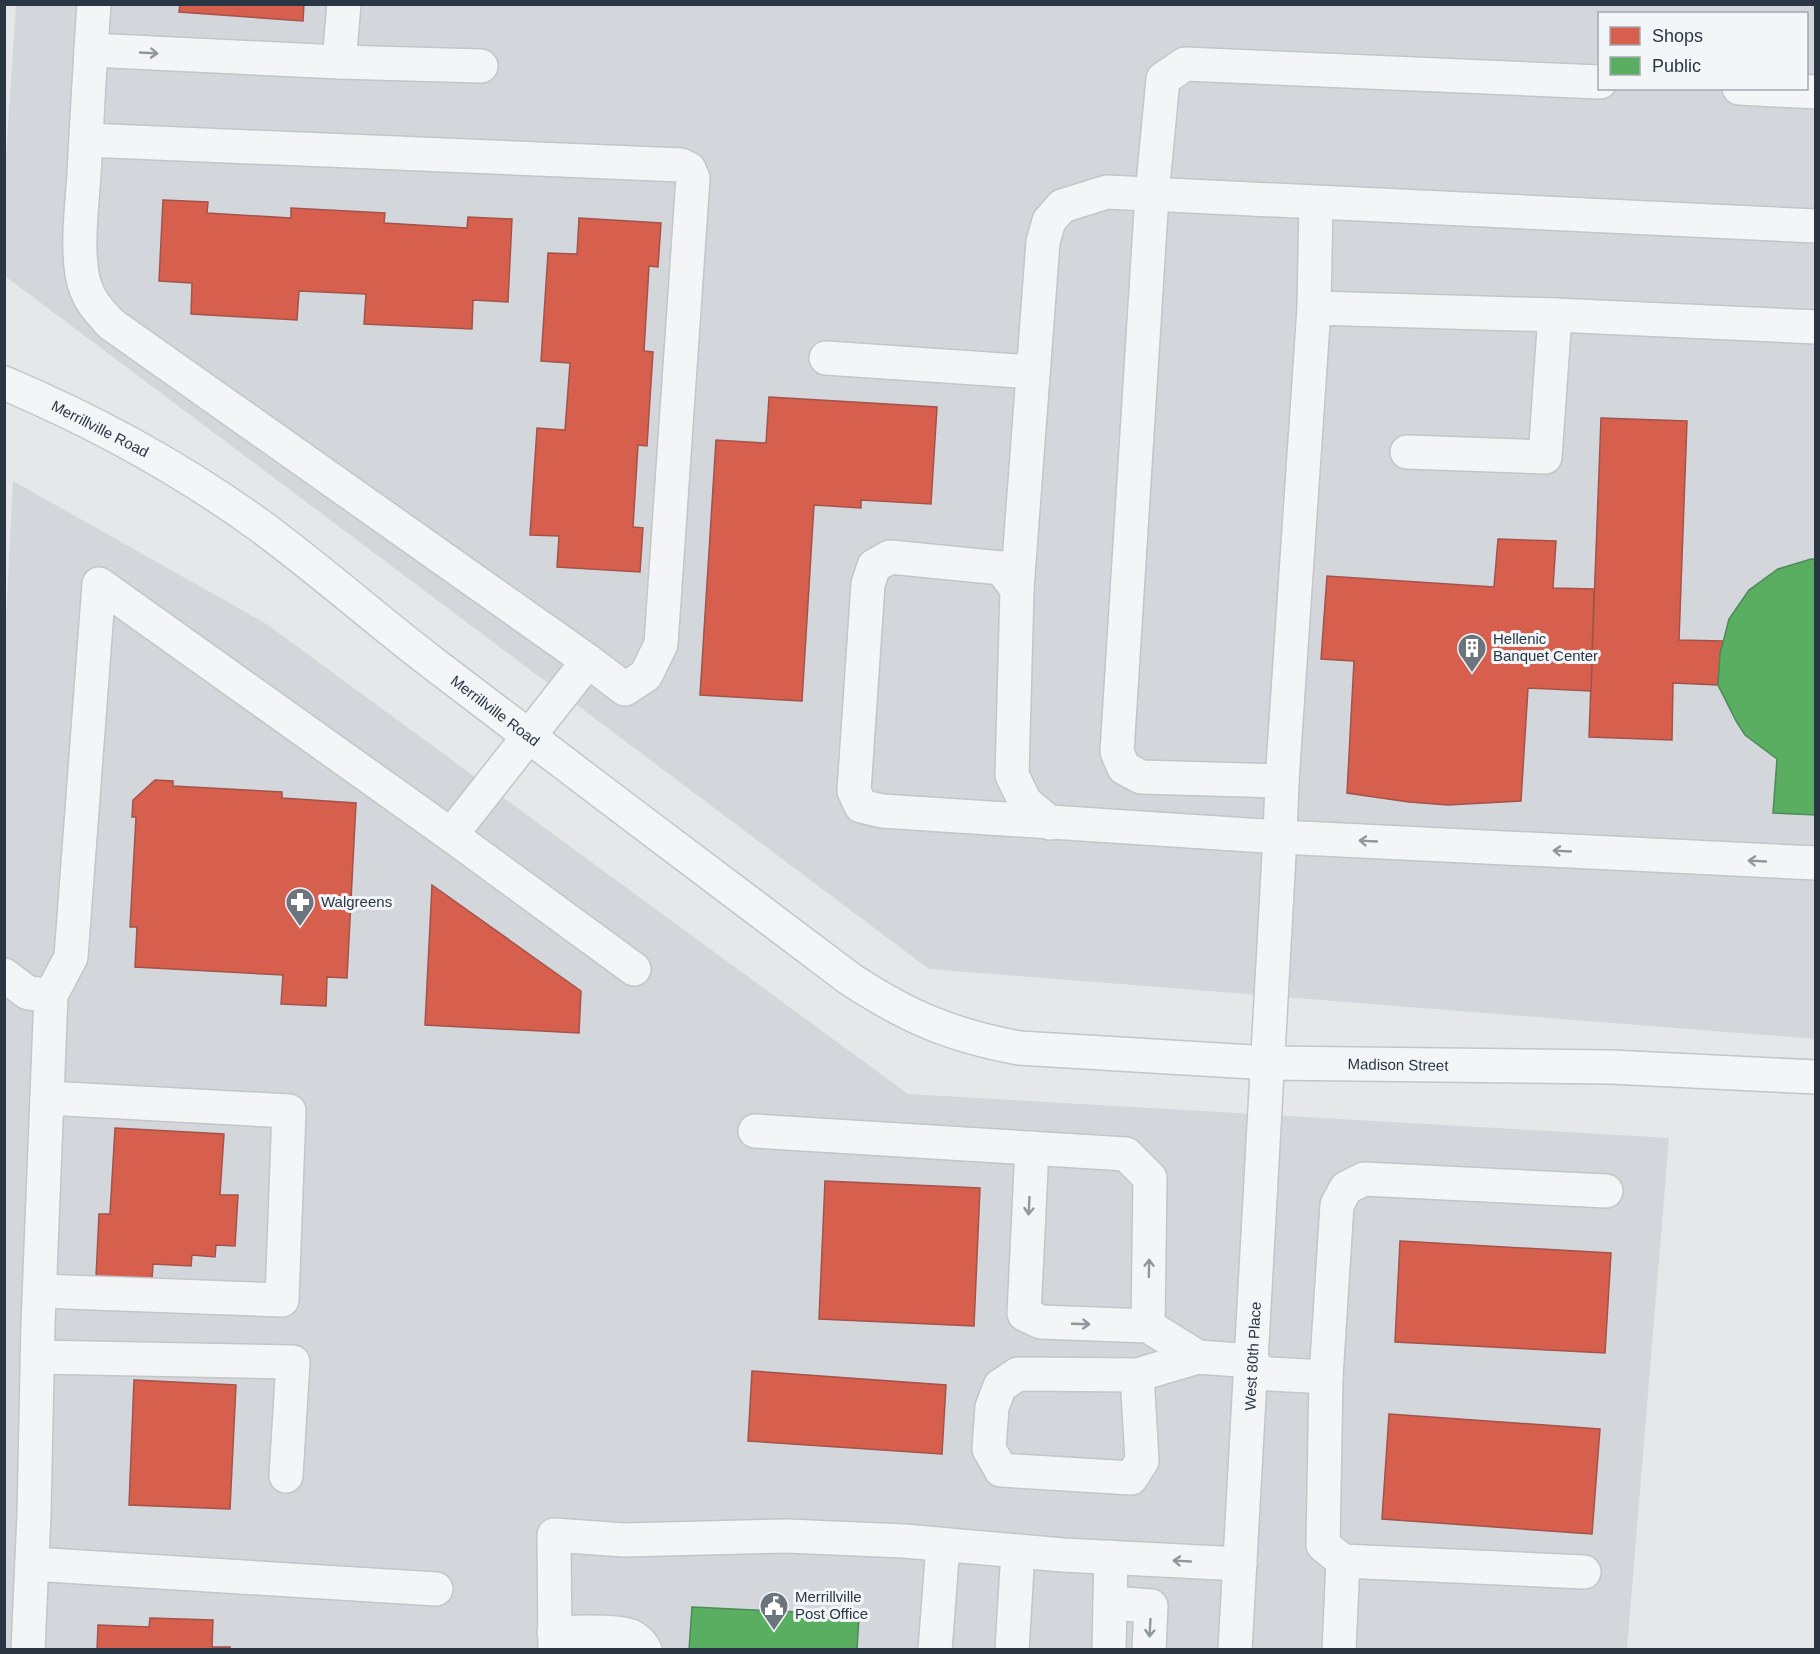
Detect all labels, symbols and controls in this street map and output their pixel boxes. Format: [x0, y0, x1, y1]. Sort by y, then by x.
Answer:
legend [1598, 12, 1808, 90]
text: Shops [1652, 26, 1703, 46]
one-way arrow [139, 47, 159, 58]
text: Public [1652, 56, 1701, 76]
street label: Merrillville Road [49, 397, 152, 460]
place label: Hellenic Banquet Center [1493, 630, 1598, 664]
building icon: Hellenic Banquet Center [1456, 632, 1488, 674]
street label: Merrillville Road [448, 672, 543, 749]
one-way arrow [1358, 836, 1378, 847]
one-way arrow [1553, 845, 1573, 856]
one-way arrow [1748, 855, 1768, 866]
pharmacy icon: Walgreens [284, 886, 316, 928]
place label: Walgreens [321, 893, 392, 910]
street label: Madison Street [1347, 1055, 1449, 1074]
one-way arrow [1024, 1196, 1035, 1216]
one-way arrow [1143, 1258, 1154, 1278]
street label: West 80th Place [1241, 1301, 1264, 1411]
one-way arrow [1070, 1318, 1090, 1329]
one-way arrow [1172, 1555, 1192, 1566]
place label: Merrillville Post Office [795, 1588, 868, 1622]
public building icon: Merrillville Post Office [758, 1590, 790, 1632]
one-way arrow [1144, 1617, 1155, 1637]

